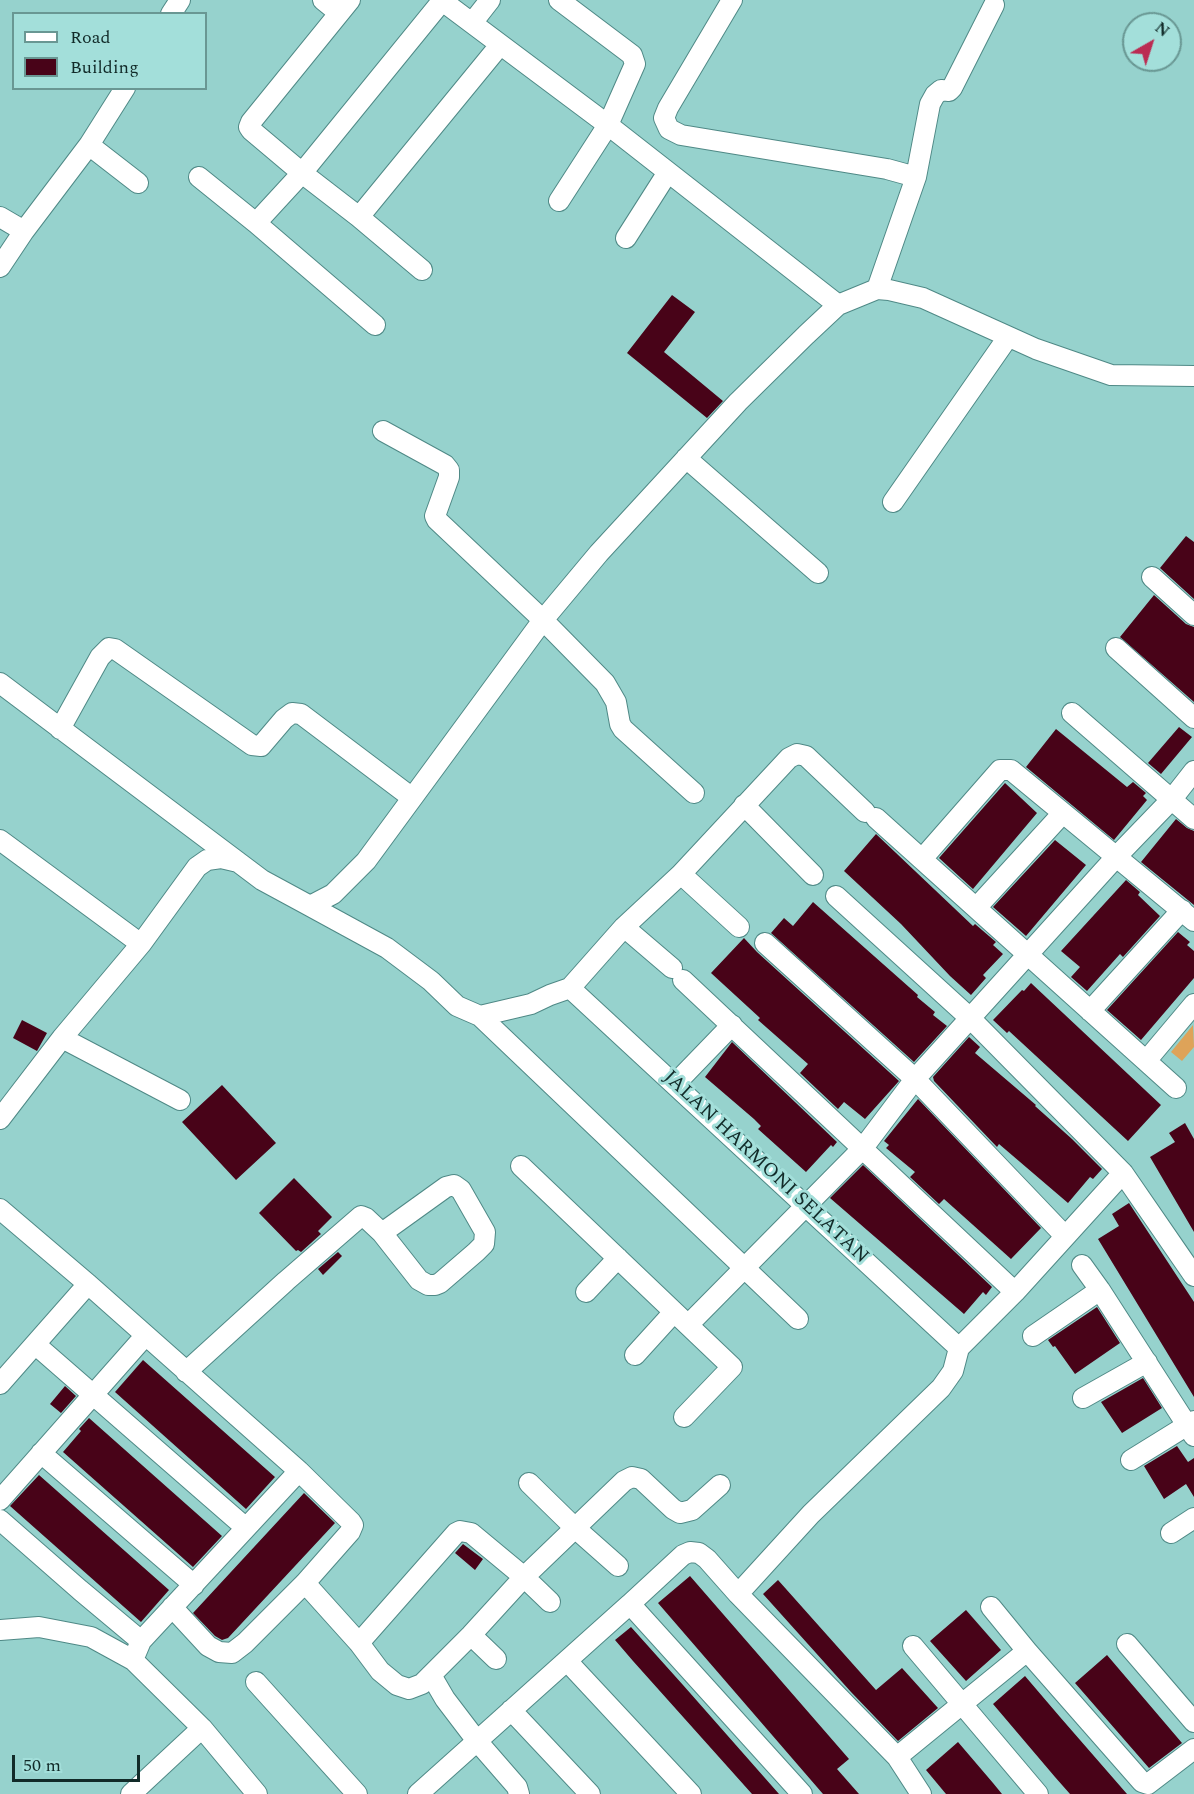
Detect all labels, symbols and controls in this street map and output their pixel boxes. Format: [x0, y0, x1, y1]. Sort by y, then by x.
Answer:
legend [12, 12, 207, 90]
north arrow [1122, 12, 1182, 72]
text: N [1149, 16, 1175, 43]
text: Road [70, 24, 111, 51]
text: Building [70, 54, 139, 81]
street label: JALAN HARMONI SELATAN [657, 1066, 873, 1270]
scale bar [15, 1743, 142, 1781]
text: 50 m [23, 1752, 61, 1779]

